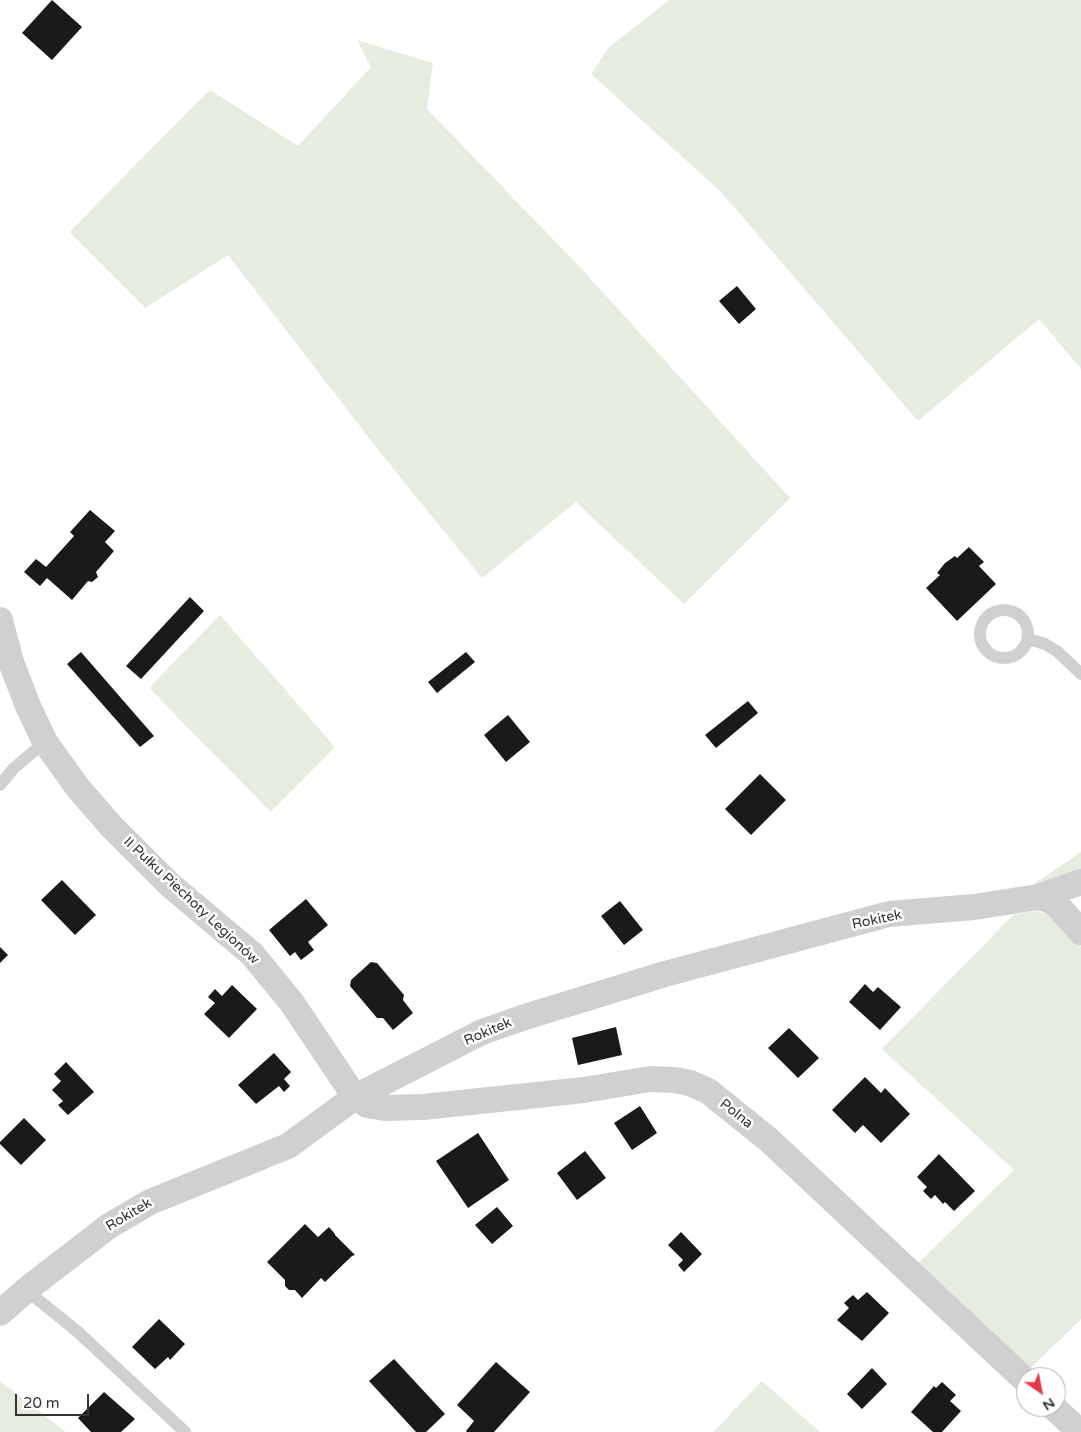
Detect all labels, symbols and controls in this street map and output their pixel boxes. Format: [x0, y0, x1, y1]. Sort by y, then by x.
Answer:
street label: II Pułku Piechoty Legionów [120, 834, 262, 968]
street label: Rokitek [851, 907, 903, 933]
street label: Rokitek [462, 1014, 514, 1050]
street label: Polna [716, 1096, 756, 1132]
street label: Rokitek [103, 1195, 155, 1235]
north arrow [1016, 1367, 1066, 1417]
scale bar [18, 1384, 91, 1416]
text: 20 m [23, 1394, 60, 1412]
text: N [1040, 1394, 1058, 1414]

